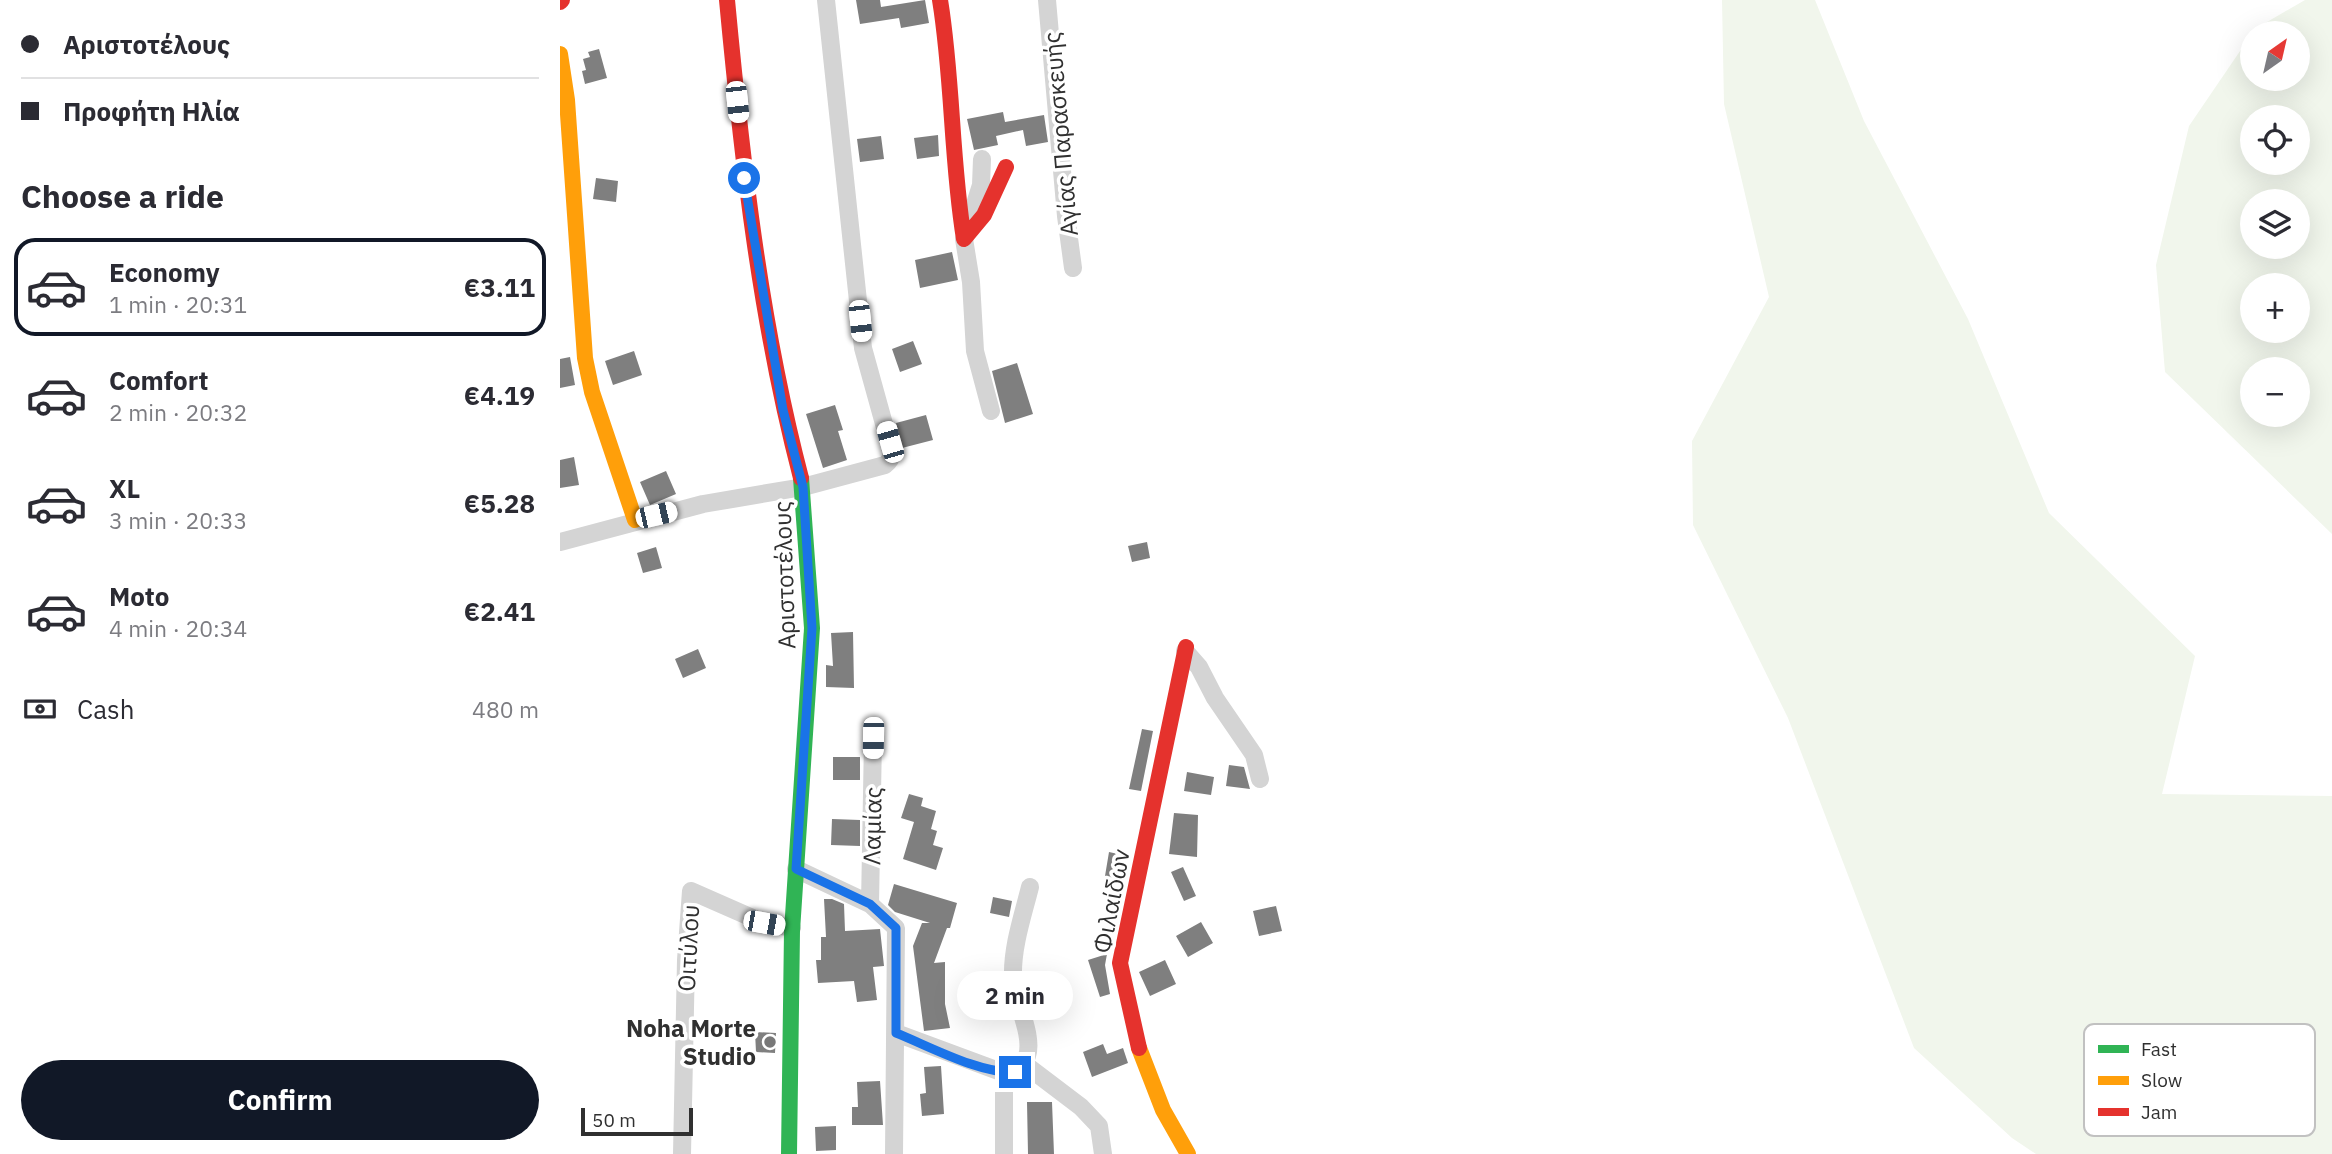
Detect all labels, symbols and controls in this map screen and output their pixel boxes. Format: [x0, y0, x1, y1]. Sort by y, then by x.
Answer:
north arrow [2240, 21, 2310, 91]
map controls [2240, 21, 2310, 427]
text: Αριστοτέλους [63, 27, 230, 61]
street label: Αγίας Παρασκευής [1035, 31, 1085, 237]
car [725, 80, 750, 124]
text: Προφήτη Ηλία [63, 94, 240, 128]
button: locate [2240, 105, 2310, 175]
route start [728, 162, 760, 194]
text: Choose a ride [21, 175, 224, 217]
button: layers [2240, 189, 2310, 259]
text: Economy [109, 255, 220, 289]
icon: car [25, 256, 88, 319]
text: €3.11 [464, 270, 535, 304]
button: + [2240, 273, 2310, 343]
text: 1 min · 20:31 [109, 289, 247, 319]
car [848, 299, 873, 343]
button: − [2240, 357, 2310, 427]
text: Comfort [109, 363, 208, 397]
icon: car [25, 364, 88, 427]
text: €4.19 [464, 378, 535, 412]
text: 2 min · 20:32 [109, 397, 247, 427]
car [875, 419, 906, 465]
text: XL [109, 471, 140, 505]
icon: car [25, 472, 88, 535]
text: €5.28 [464, 486, 535, 520]
car [634, 500, 679, 530]
street label: Αριστοτέλους [765, 500, 803, 650]
text: 3 min · 20:33 [109, 505, 247, 535]
text: Moto [109, 579, 169, 613]
icon: car [25, 580, 88, 643]
text: €2.41 [464, 594, 535, 628]
text: 4 min · 20:34 [109, 613, 247, 643]
icon: cash [21, 690, 59, 728]
text: Cash [77, 692, 134, 726]
text: 480 m [472, 694, 539, 724]
car [863, 717, 884, 759]
street label: Λαμίας [855, 787, 889, 865]
street label: Φιλαίδων [1085, 846, 1137, 956]
street label: Οιτύλου [670, 904, 706, 992]
car [742, 909, 787, 937]
callout: 2 min [957, 970, 1073, 1020]
text: 2 min [985, 980, 1045, 1010]
place label: Noha Morte Studio [626, 1012, 756, 1072]
legend [2084, 1024, 2315, 1136]
marker: Noha Morte Studio [762, 1034, 778, 1050]
text: Fast [2141, 1037, 2177, 1061]
route end [999, 1056, 1031, 1088]
button: Confirm [21, 1060, 539, 1140]
text: Slow [2141, 1068, 2182, 1092]
text: Jam [2141, 1100, 2177, 1124]
scale bar [581, 1105, 693, 1137]
text: 50 m [592, 1108, 636, 1132]

